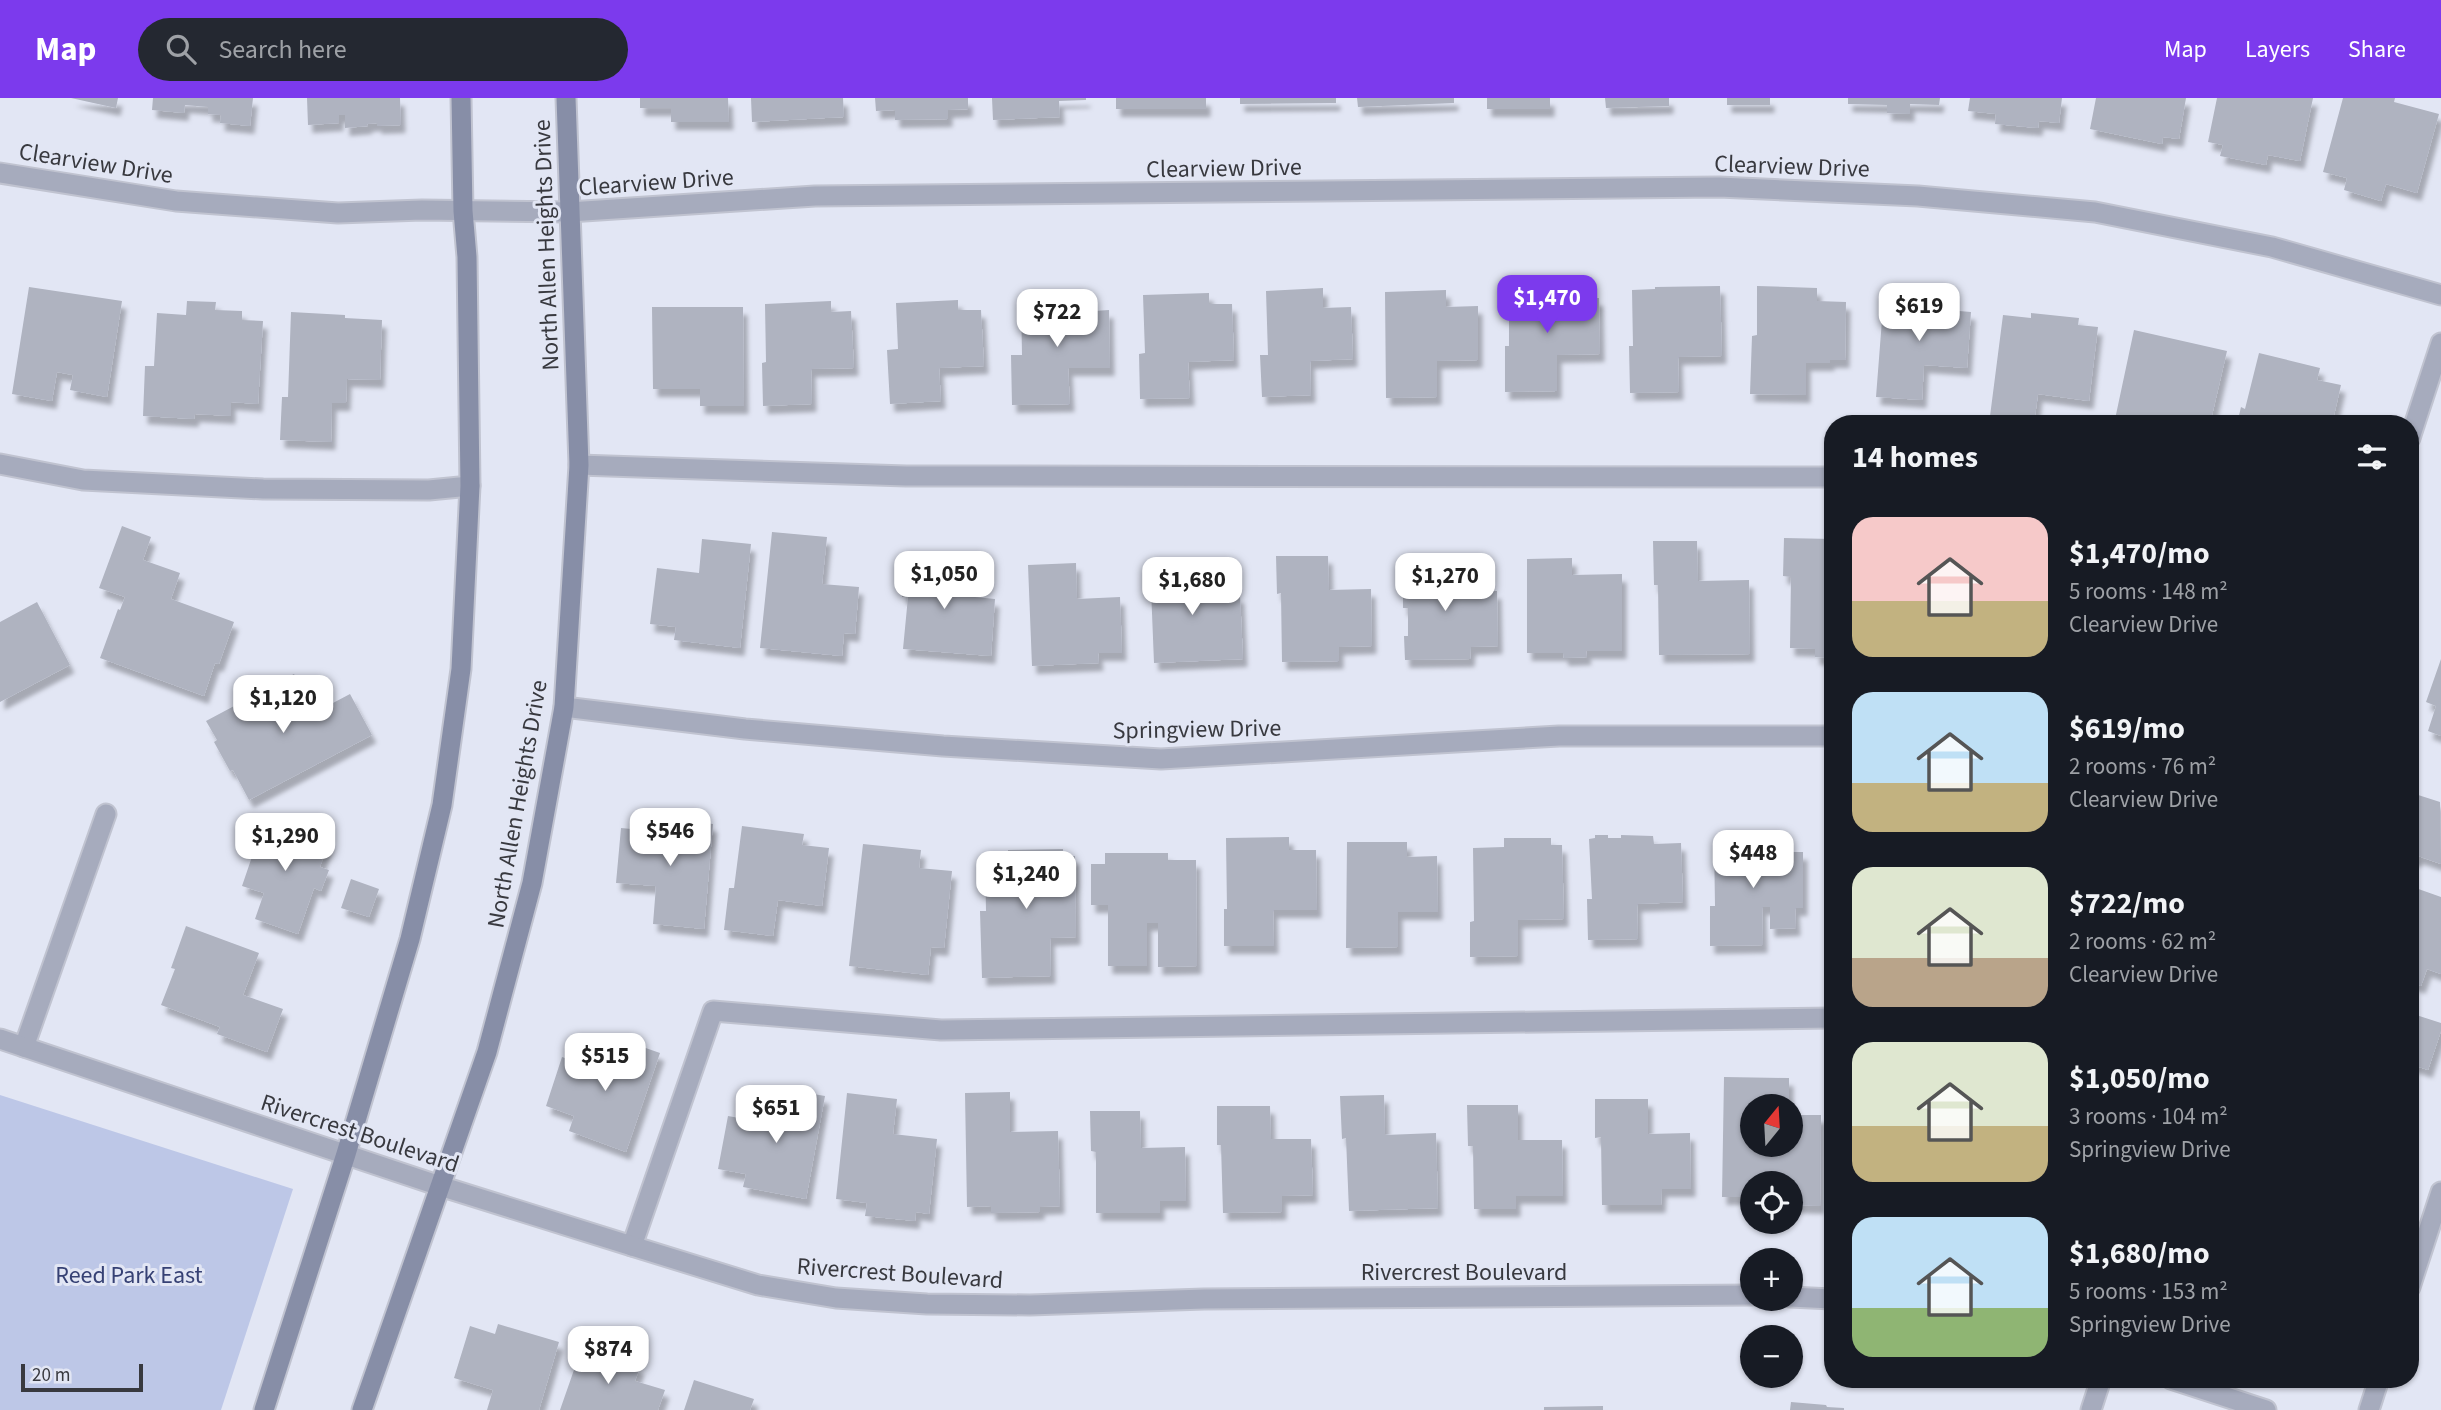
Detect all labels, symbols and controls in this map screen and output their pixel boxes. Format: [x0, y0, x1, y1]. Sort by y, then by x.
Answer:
search box [138, 18, 628, 81]
text: Map [35, 26, 96, 73]
icon: search [162, 30, 200, 68]
text: Search here [218, 31, 347, 68]
text: Map [2164, 32, 2207, 67]
text: Layers [2245, 32, 2310, 67]
text: Share [2348, 32, 2406, 67]
street label: North Allen Heights Drive [525, 119, 568, 371]
street label: Clearview Drive [16, 134, 176, 193]
street label: Clearview Drive [1714, 146, 1870, 187]
street label: Clearview Drive [1146, 150, 1302, 187]
street label: Clearview Drive [577, 160, 735, 205]
pin: $1,470 [1490, 275, 1604, 335]
text: $1,470 [1513, 281, 1581, 314]
pin: $619 [1878, 284, 1960, 343]
pin: $722 [1016, 289, 1098, 349]
text: $619 [1895, 289, 1943, 322]
text: $722 [1033, 295, 1081, 328]
text: 14 homes [1852, 436, 1978, 479]
icon: filters [2353, 438, 2391, 476]
text: $1,470/mo [2069, 532, 2210, 575]
icon: home [1908, 545, 1992, 629]
pin: $1,050 [887, 552, 1001, 611]
pin: $1,270 [1388, 554, 1502, 613]
text: $1,050 [910, 557, 978, 590]
pin: $1,680 [1135, 558, 1249, 617]
text: $1,270 [1411, 559, 1479, 592]
text: $1,680 [1158, 563, 1226, 596]
text: 5 rooms · 148 m² [2069, 575, 2228, 608]
text: Clearview Drive [2069, 608, 2218, 641]
pin: $1,120 [226, 676, 340, 735]
street label: North Allen Heights Drive [478, 677, 557, 931]
text: $1,120 [249, 681, 317, 714]
text: $619/mo [2069, 707, 2185, 750]
street label: Springview Drive [1112, 711, 1282, 748]
icon: home [1908, 720, 1992, 804]
text: 2 rooms · 76 m² [2069, 750, 2216, 783]
text: Clearview Drive [2069, 783, 2218, 816]
pin: $546 [629, 808, 711, 868]
pin: $1,290 [228, 814, 342, 873]
text: $546 [646, 814, 694, 847]
text: $1,290 [251, 819, 319, 852]
pin: $448 [1712, 830, 1794, 890]
text: $448 [1729, 836, 1777, 869]
pin: $1,240 [969, 852, 1083, 911]
text: $1,240 [992, 857, 1060, 890]
text: $722/mo [2069, 882, 2185, 925]
icon: home [1908, 895, 1992, 979]
text: 2 rooms · 62 m² [2069, 925, 2216, 958]
text: Clearview Drive [2069, 958, 2218, 991]
pin: $515 [564, 1034, 646, 1093]
text: $515 [581, 1039, 629, 1072]
text: $1,050/mo [2069, 1057, 2210, 1100]
icon: home [1908, 1070, 1992, 1154]
street label: Rivercrest Boulevard [256, 1085, 464, 1182]
pin: $651 [735, 1086, 817, 1145]
text: $651 [752, 1091, 800, 1124]
north arrow [1740, 1094, 1802, 1157]
map controls [1740, 1094, 1803, 1388]
text: 3 rooms · 104 m² [2069, 1100, 2228, 1133]
text: Springview Drive [2069, 1133, 2231, 1166]
button: locate [1740, 1171, 1803, 1234]
text: $1,680/mo [2069, 1232, 2210, 1275]
icon: home [1908, 1245, 1992, 1329]
button: + [1740, 1248, 1803, 1311]
street label: Rivercrest Boulevard [796, 1249, 1004, 1298]
street label: Rivercrest Boulevard [1361, 1255, 1567, 1290]
park label: Reed Park East [55, 1258, 203, 1293]
text: 5 rooms · 153 m² [2069, 1275, 2228, 1308]
text: Springview Drive [2069, 1308, 2231, 1341]
button: − [1740, 1325, 1803, 1388]
pin: $874 [567, 1326, 649, 1386]
text: $874 [584, 1332, 632, 1365]
scale bar [21, 1361, 144, 1393]
text: 20 m [32, 1362, 70, 1389]

